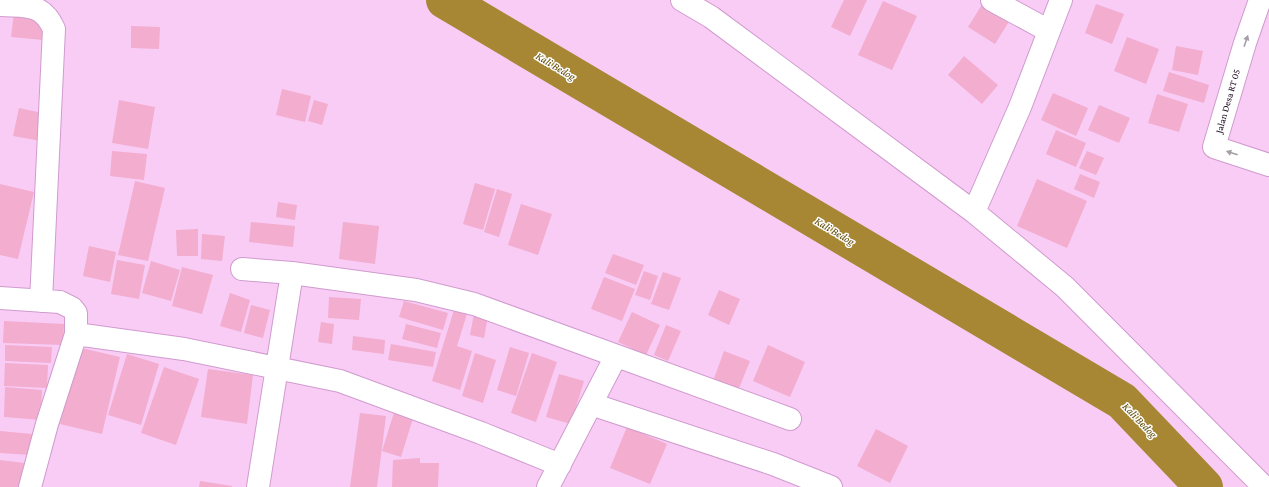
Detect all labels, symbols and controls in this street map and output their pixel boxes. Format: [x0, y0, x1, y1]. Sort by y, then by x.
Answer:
one-way arrow [1243, 34, 1249, 46]
water label: Kali Bedog [534, 50, 579, 84]
street label: Jalan Desa RT 05 [1213, 67, 1242, 136]
one-way arrow [1226, 150, 1238, 156]
water label: Kali Bedog [813, 215, 858, 249]
water label: Kali Bedog [1120, 400, 1160, 441]

